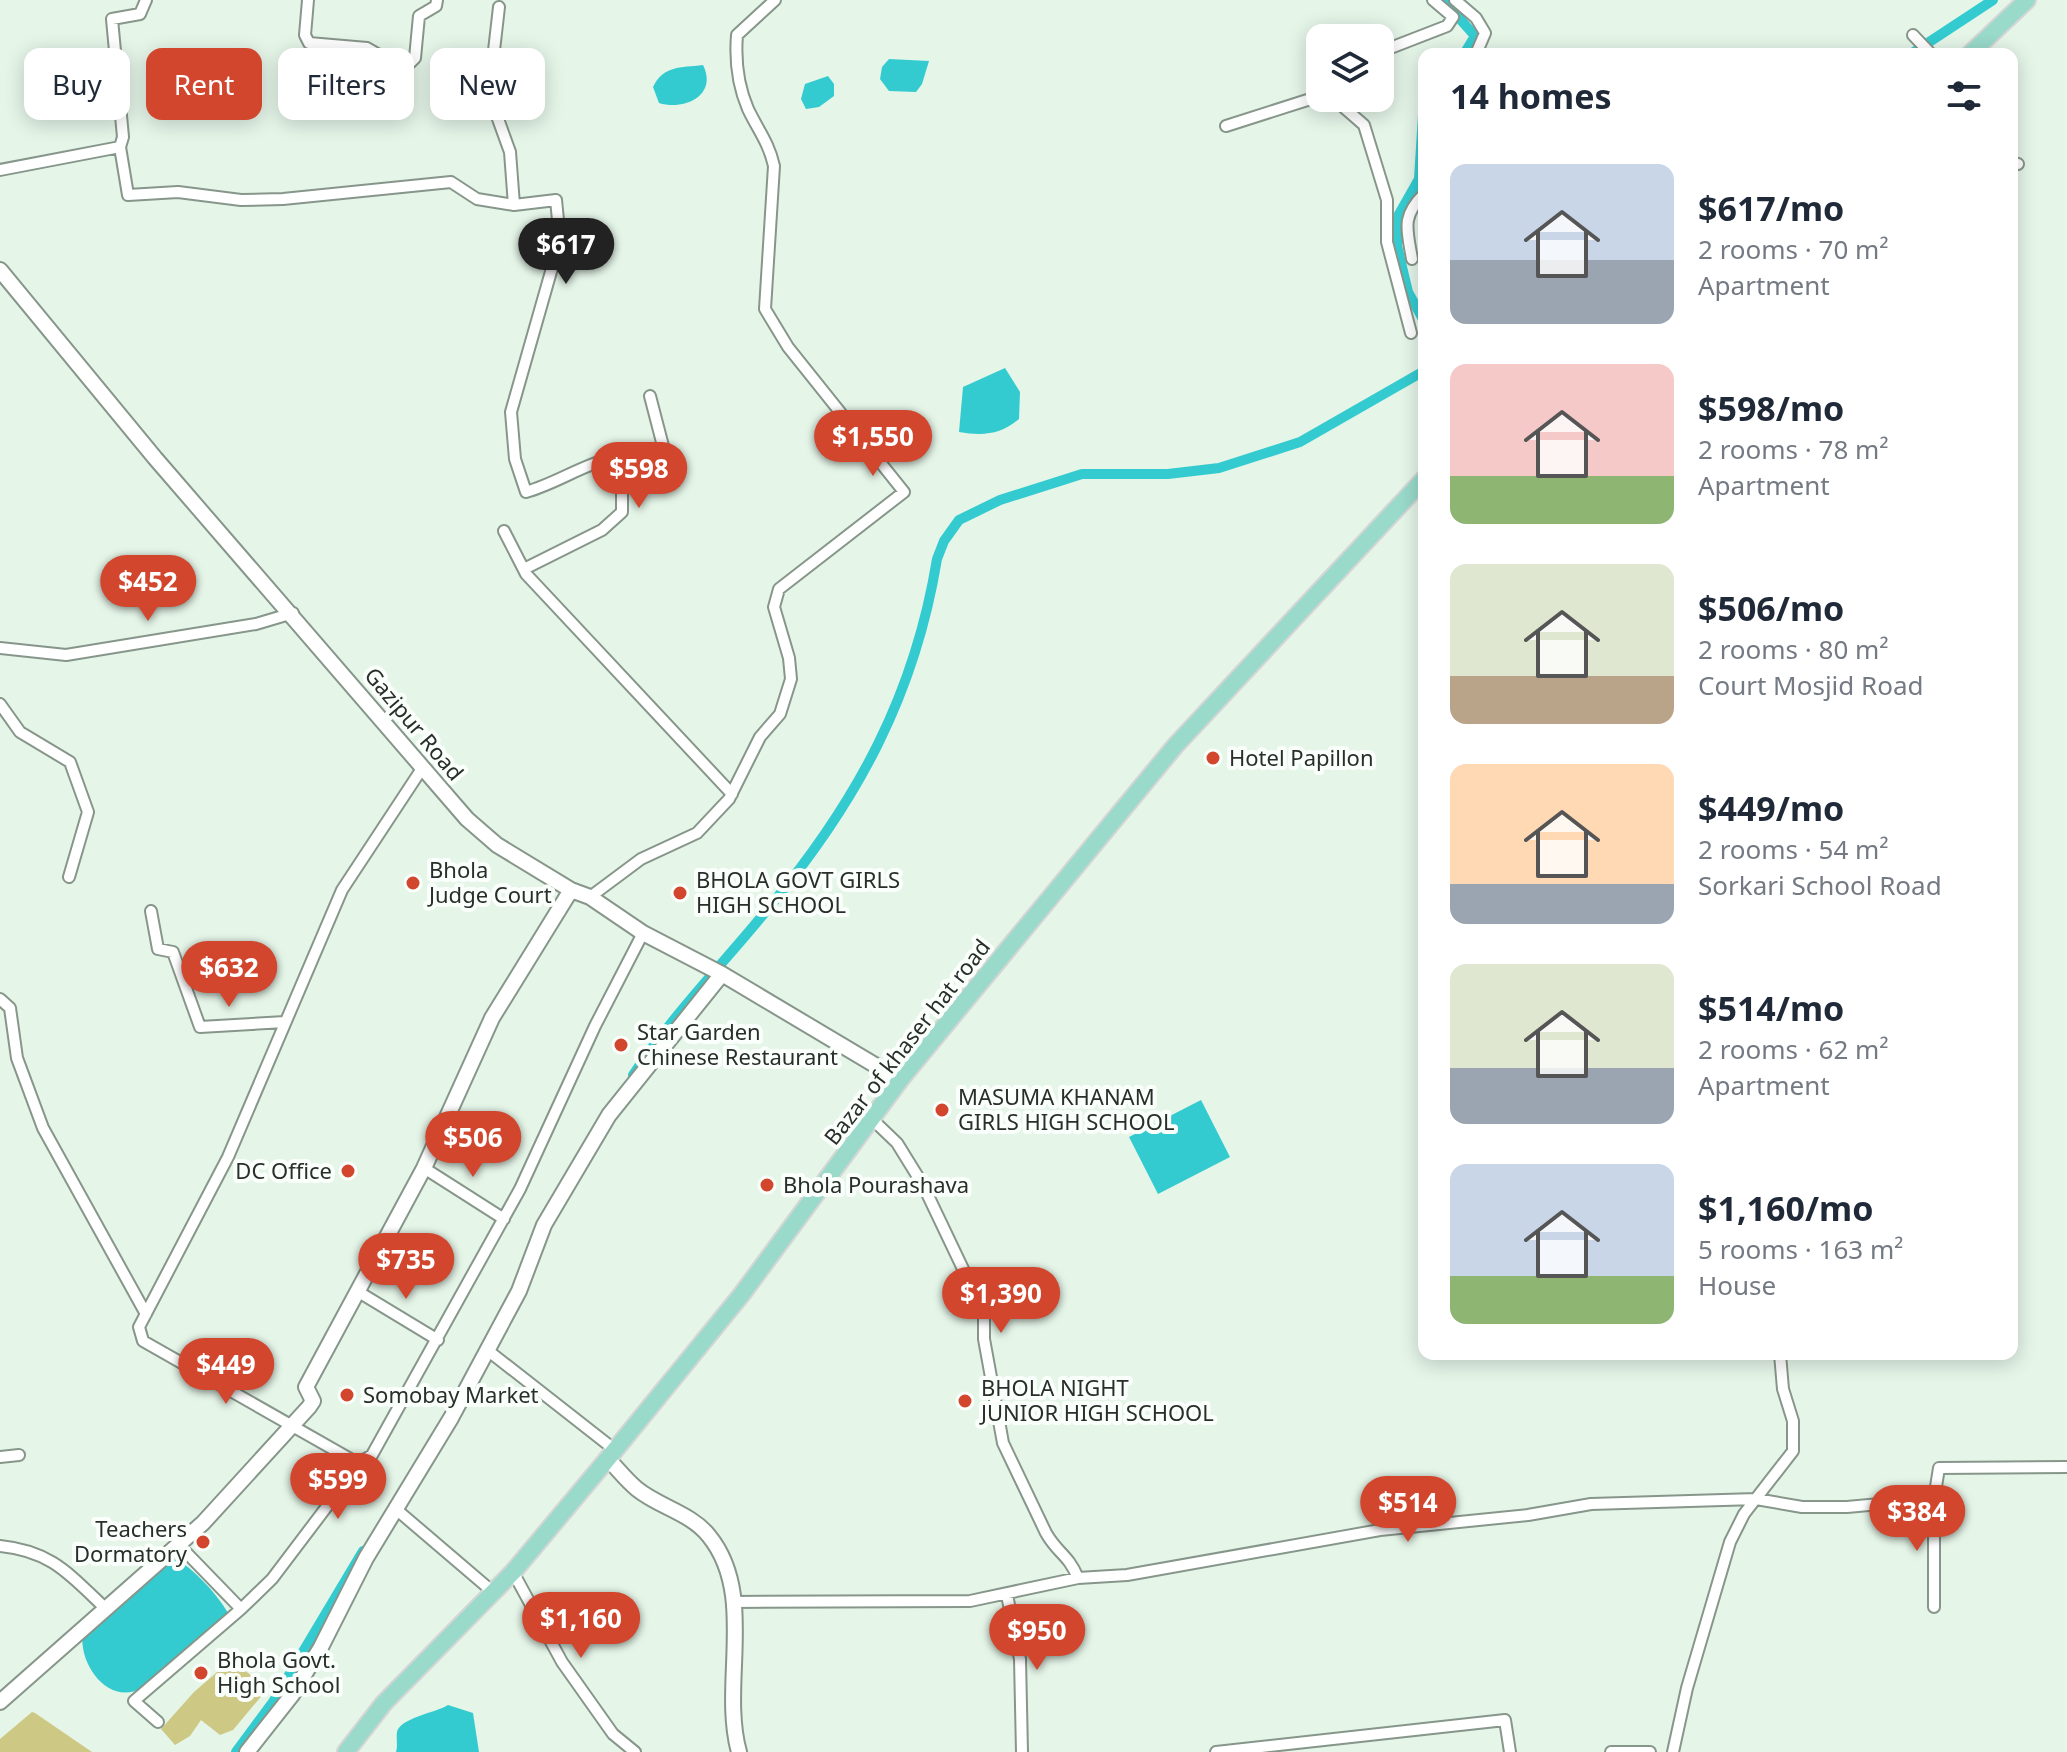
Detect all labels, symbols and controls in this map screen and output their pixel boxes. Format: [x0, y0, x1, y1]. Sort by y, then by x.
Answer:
map controls [1306, 24, 1394, 112]
button: layers [1306, 24, 1394, 112]
chip: Buy [24, 48, 130, 120]
chip: Rent [146, 48, 262, 120]
chip: Filters [278, 48, 414, 120]
chip: New [430, 48, 545, 120]
text: 14 homes [1450, 73, 1612, 119]
icon: filters [1942, 74, 1986, 118]
text: $617/mo [1698, 185, 1844, 231]
icon: home [1514, 196, 1610, 292]
pin: $617 [519, 218, 613, 286]
text: $617 [536, 226, 596, 262]
text: 2 rooms · 70 m² [1698, 231, 1888, 267]
text: Apartment [1698, 267, 1830, 303]
text: $598/mo [1698, 385, 1844, 431]
icon: home [1514, 396, 1610, 492]
pin: $1,550 [808, 410, 938, 478]
text: $1,550 [832, 418, 914, 454]
text: 2 rooms · 78 m² [1698, 431, 1888, 467]
pin: $598 [592, 442, 686, 510]
text: $598 [609, 450, 669, 486]
text: Apartment [1698, 467, 1830, 503]
pin: $452 [101, 555, 195, 623]
text: $452 [118, 563, 178, 599]
text: $506/mo [1698, 585, 1844, 631]
icon: home [1514, 596, 1610, 692]
text: 2 rooms · 80 m² [1698, 631, 1888, 667]
street label: Gazipur Road [359, 660, 471, 786]
text: Court Mosjid Road [1698, 667, 1924, 703]
place label: Hotel Papillon [1229, 742, 1373, 772]
marker: Hotel Papillon [1204, 749, 1222, 767]
text: $449/mo [1698, 785, 1844, 831]
icon: home [1514, 796, 1610, 892]
text: 2 rooms · 54 m² [1698, 831, 1888, 867]
place label: Bhola Judge Court [427, 854, 552, 909]
place label: BHOLA GOVT GIRLS HIGH SCHOOL [696, 864, 900, 919]
text: Sorkari School Road [1698, 867, 1942, 903]
marker: Bhola Judge Court [404, 874, 422, 892]
marker: BHOLA GOVT GIRLS HIGH SCHOOL [671, 884, 689, 902]
street label: Bazar of khaser hat road [816, 932, 996, 1151]
pin: $632 [182, 941, 276, 1009]
text: $632 [199, 949, 259, 985]
text: $514/mo [1698, 985, 1844, 1031]
icon: home [1514, 996, 1610, 1092]
place label: Star Garden Chinese Restaurant [637, 1016, 838, 1071]
text: 2 rooms · 62 m² [1698, 1031, 1888, 1067]
marker: Star Garden Chinese Restaurant [612, 1036, 630, 1054]
text: Apartment [1698, 1067, 1830, 1103]
place label: MASUMA KHANAM GIRLS HIGH SCHOOL [958, 1081, 1174, 1136]
marker: MASUMA KHANAM GIRLS HIGH SCHOOL [933, 1101, 951, 1119]
pin: $506 [426, 1111, 520, 1179]
text: $506 [443, 1119, 503, 1155]
place label: DC Office [235, 1155, 332, 1185]
marker: DC Office [339, 1162, 357, 1180]
place label: Bhola Pourashava [783, 1169, 969, 1199]
marker: Bhola Pourashava [758, 1176, 776, 1194]
text: $1,160/mo [1698, 1185, 1873, 1231]
icon: home [1514, 1196, 1610, 1292]
text: 5 rooms · 163 m² [1698, 1231, 1903, 1267]
pin: $735 [359, 1233, 453, 1301]
text: $735 [376, 1241, 436, 1277]
pin: $1,390 [936, 1267, 1066, 1335]
text: House [1698, 1267, 1776, 1303]
text: $1,390 [960, 1275, 1042, 1311]
pin: $449 [179, 1338, 273, 1406]
text: $449 [196, 1346, 256, 1382]
place label: BHOLA NIGHT JUNIOR HIGH SCHOOL [979, 1372, 1214, 1427]
place label: Somobay Market [363, 1379, 539, 1409]
marker: Somobay Market [338, 1386, 356, 1404]
marker: BHOLA NIGHT JUNIOR HIGH SCHOOL [956, 1392, 974, 1410]
pin: $599 [291, 1453, 385, 1521]
text: $599 [308, 1461, 368, 1497]
pin: $514 [1361, 1476, 1455, 1544]
text: $514 [1378, 1484, 1438, 1520]
pin: $384 [1870, 1485, 1964, 1553]
text: $384 [1887, 1493, 1947, 1529]
place label: Teachers Dormatory [74, 1513, 188, 1568]
marker: Teachers Dormatory [194, 1533, 212, 1551]
pin: $1,160 [516, 1592, 646, 1660]
text: $1,160 [540, 1600, 622, 1636]
pin: $950 [990, 1604, 1084, 1672]
text: $950 [1007, 1612, 1067, 1648]
place label: Bhola Govt. High School [217, 1644, 340, 1699]
marker: Bhola Govt. High School [192, 1664, 210, 1682]

